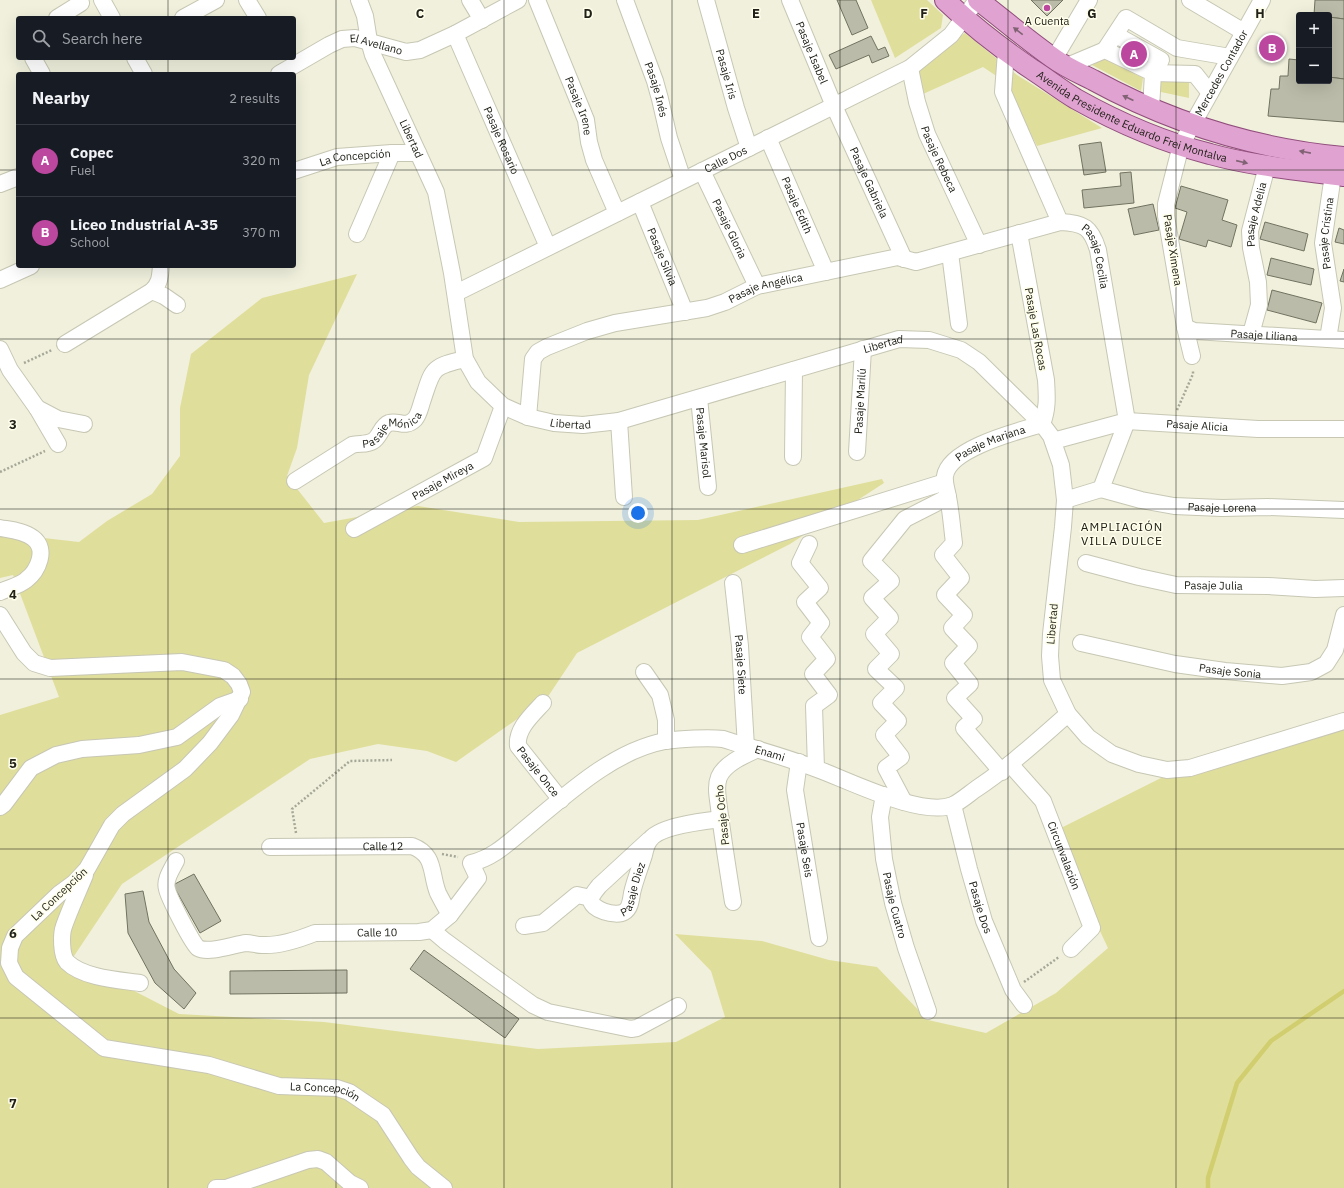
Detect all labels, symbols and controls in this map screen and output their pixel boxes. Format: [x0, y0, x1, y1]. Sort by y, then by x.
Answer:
marker: A Cuenta [1042, 3, 1052, 13]
text: C [416, 5, 425, 22]
text: D [583, 5, 593, 22]
text: E [752, 5, 760, 22]
text: F [920, 5, 928, 22]
text: G [1087, 5, 1097, 22]
text: H [1255, 5, 1265, 22]
map controls [1296, 12, 1332, 84]
button: + [1296, 12, 1332, 48]
place label: A Cuenta [1025, 14, 1069, 28]
search box [16, 16, 296, 60]
street label: Pasaje Isabel [793, 19, 831, 86]
one-way arrow [1012, 26, 1023, 35]
icon: search [30, 27, 52, 49]
street label: Mercedes Contador [1192, 27, 1251, 118]
text: Search here [62, 29, 142, 48]
street label: El Avellano [349, 31, 404, 58]
pin: B [1259, 33, 1285, 63]
pin: A [1121, 39, 1147, 69]
street label: Pasaje Iris [713, 47, 740, 101]
button: − [1296, 48, 1332, 84]
street label: Pasaje Inés [642, 60, 671, 119]
street label: Avenida Presidente Eduardo Frei Montalva [1034, 68, 1229, 165]
street label: Pasaje Irene [562, 74, 595, 136]
text: Nearby [32, 87, 90, 109]
text: 2 results [229, 90, 280, 107]
one-way arrow [1123, 95, 1134, 101]
street label: Pasaje Rosario [481, 104, 522, 176]
street label: Libertad [397, 117, 426, 160]
street label: Pasaje Rebeca [918, 124, 960, 195]
text: Copec [70, 143, 114, 162]
street label: Calle Dos [702, 143, 750, 176]
street label: Pasaje Gabriela [847, 145, 891, 221]
street label: La Concepción [318, 146, 391, 169]
one-way arrow [1299, 149, 1311, 155]
text: A [41, 152, 49, 169]
text: 320 m [242, 152, 280, 169]
one-way arrow [1235, 159, 1248, 165]
text: Fuel [70, 162, 95, 179]
street label: Pasaje Edith [779, 174, 815, 236]
street label: Pasaje Adelia [1243, 180, 1270, 247]
street label: Pasaje Cristina [1316, 196, 1337, 270]
street label: Pasaje Gloria [709, 197, 750, 261]
street label: Pasaje Ximena [1160, 213, 1186, 287]
text: Liceo Industrial A-35 [70, 215, 218, 234]
street label: Pasaje Cecilia [1079, 221, 1111, 290]
text: B [41, 224, 49, 241]
text: 370 m [242, 224, 280, 241]
street label: Pasaje Silvia [644, 226, 680, 288]
text: School [70, 234, 110, 251]
street label: Pasaje Angélica [726, 270, 804, 306]
street label: Pasaje Las Rocas [1022, 286, 1050, 372]
street label: Pasaje Liliana [1230, 326, 1298, 344]
street label: Libertad [862, 332, 903, 356]
street label: Pasaje Marilú [851, 368, 869, 434]
street label: Pasaje Marisol [693, 407, 714, 479]
street label: Pasaje Mónica [361, 409, 425, 451]
street label: Libertad [549, 415, 592, 432]
text: 3 [9, 416, 17, 433]
street label: Pasaje Alicia [1166, 416, 1229, 434]
street label: Pasaje Mariana [952, 422, 1027, 464]
street label: Pasaje Mireya [409, 458, 476, 503]
street label: Pasaje Lorena [1187, 500, 1257, 515]
your location [628, 503, 648, 523]
district label: AMPLIACIÓN VILLA DULCE [1081, 519, 1163, 548]
street label: Pasaje Julia [1184, 578, 1243, 593]
text: 4 [9, 586, 17, 603]
street label: Libertad [1043, 603, 1061, 645]
street label: Pasaje Siete [732, 634, 750, 695]
street label: Pasaje Sonia [1198, 660, 1262, 681]
street label: Enami [753, 742, 787, 764]
street label: Pasaje Once [514, 743, 563, 800]
text: 5 [9, 755, 17, 772]
street label: Pasaje Ocho [712, 784, 732, 846]
street label: Circunvalación [1044, 819, 1084, 892]
street label: Pasaje Seis [793, 821, 816, 879]
street label: Calle 12 [363, 839, 403, 853]
street label: Pasaje Diez [618, 860, 648, 920]
street label: La Concepción [28, 864, 90, 924]
street label: Pasaje Cuatro [880, 871, 910, 940]
street label: Pasaje Dos [966, 880, 995, 936]
text: 6 [9, 925, 17, 942]
street label: Calle 10 [357, 925, 398, 940]
street label: La Concepción [290, 1079, 363, 1105]
text: 7 [9, 1095, 17, 1112]

